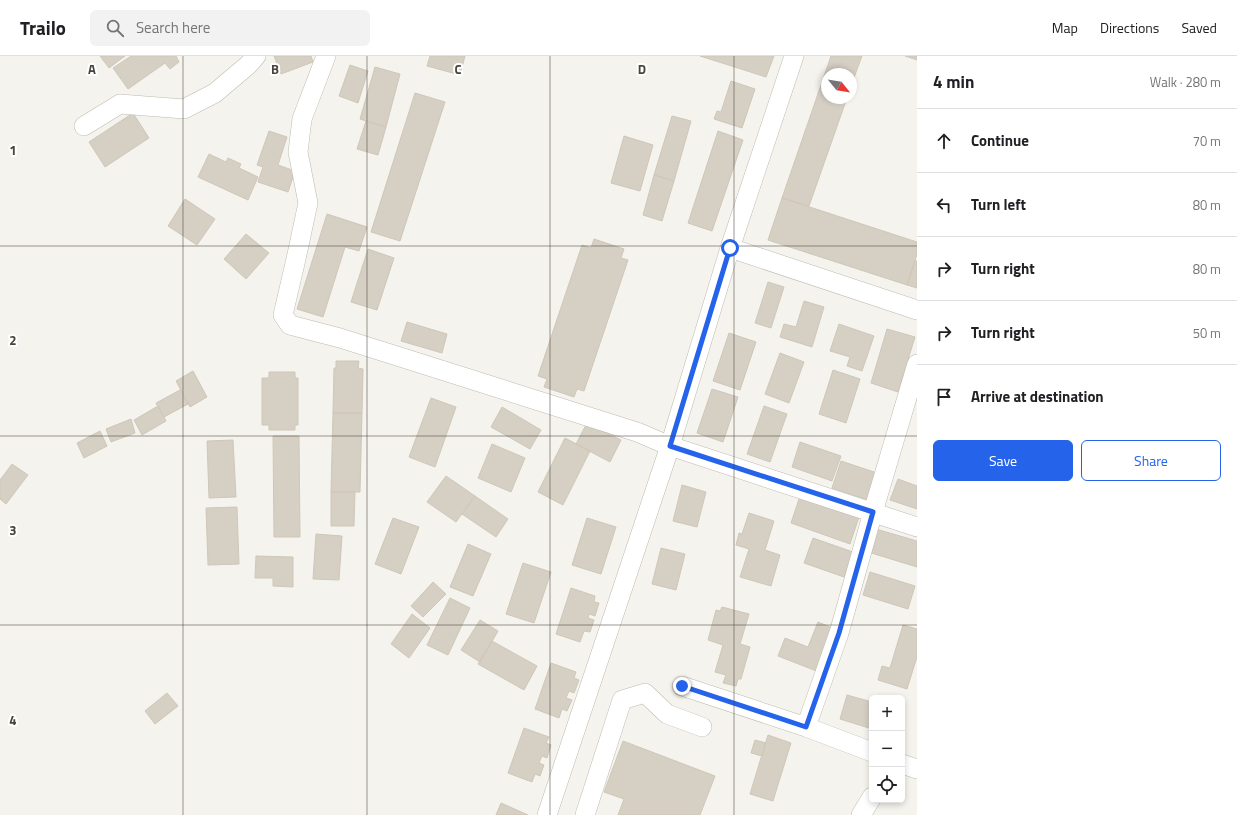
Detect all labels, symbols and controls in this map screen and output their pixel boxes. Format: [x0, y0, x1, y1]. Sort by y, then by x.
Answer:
search box [90, 10, 370, 46]
text: Trailo [20, 13, 66, 42]
text: Search here [136, 16, 210, 39]
icon: search [104, 17, 126, 39]
text: Map [1052, 17, 1078, 38]
text: Directions [1100, 17, 1159, 38]
text: Saved [1181, 17, 1217, 38]
text: A [88, 59, 96, 79]
text: B [271, 59, 279, 79]
text: C [454, 59, 462, 79]
text: D [638, 59, 646, 79]
north arrow [821, 68, 857, 104]
text: 4 min [933, 69, 974, 95]
text: Walk · 280 m [1150, 72, 1221, 92]
text: Continue [971, 129, 1029, 152]
icon: ahead [933, 130, 955, 152]
text: 70 m [1193, 131, 1221, 151]
text: 1 [9, 140, 17, 160]
text: Turn left [971, 193, 1026, 216]
icon: left [933, 194, 955, 216]
text: 80 m [1193, 195, 1221, 215]
route start [721, 239, 739, 257]
text: Turn right [971, 257, 1035, 280]
icon: right [933, 258, 955, 280]
text: 80 m [1193, 259, 1221, 279]
text: Turn right [971, 321, 1035, 344]
icon: right [933, 322, 955, 344]
text: 50 m [1193, 323, 1221, 343]
text: 2 [9, 330, 17, 350]
text: Arrive at destination [971, 385, 1104, 408]
icon: arrive [933, 386, 955, 408]
button: Save [933, 440, 1073, 481]
button: Share [1081, 440, 1221, 481]
text: 3 [9, 520, 17, 540]
route end [673, 677, 691, 695]
map controls [869, 695, 905, 803]
button: + [869, 695, 905, 731]
text: 4 [9, 710, 17, 730]
button: − [869, 731, 905, 767]
button: locate [869, 767, 905, 803]

